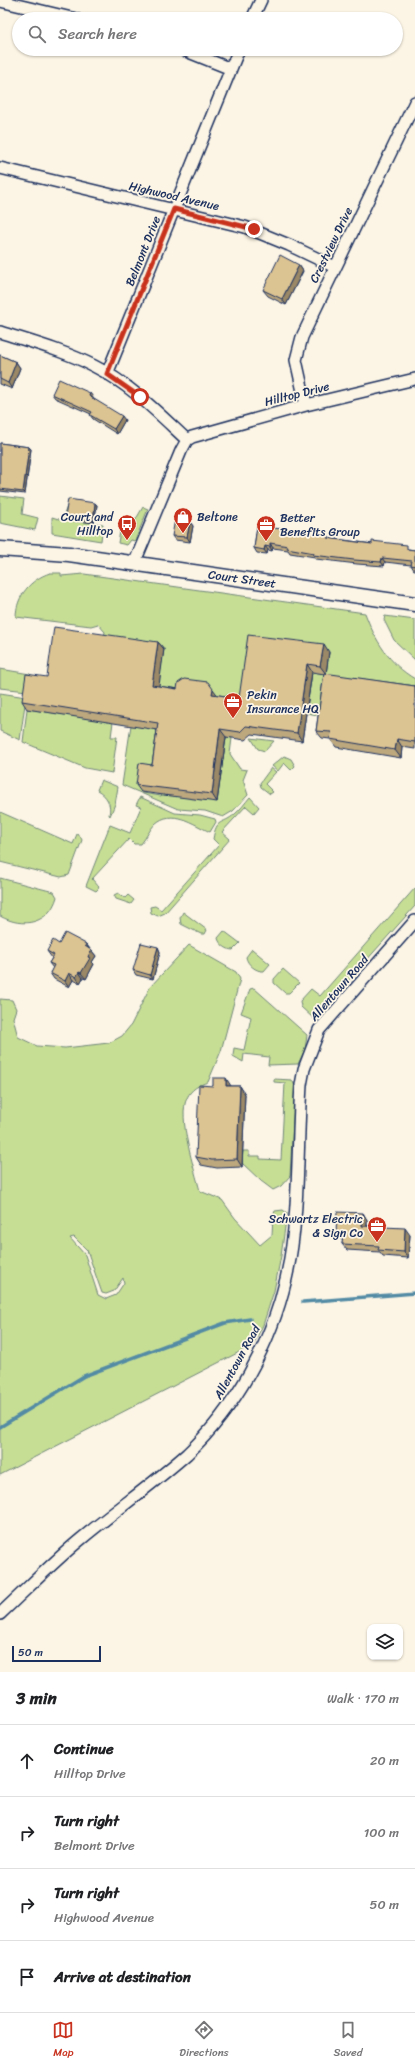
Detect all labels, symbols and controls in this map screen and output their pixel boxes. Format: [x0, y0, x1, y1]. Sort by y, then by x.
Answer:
search box [12, 12, 403, 56]
text: Search here [58, 21, 137, 47]
icon: search [26, 23, 48, 45]
street label: Highwood Avenue [127, 175, 222, 217]
street label: Crestview Drive [303, 203, 359, 287]
street label: Belmont Drive [119, 212, 167, 290]
route end [245, 220, 263, 238]
street label: Hilltop Drive [262, 375, 332, 413]
route start [131, 388, 149, 406]
place label: Court and Hilltop [61, 506, 115, 542]
shop icon: Beltone [172, 506, 194, 534]
place label: Beltone [197, 506, 238, 528]
place label: Better Benefits Group [280, 507, 360, 543]
bus stop icon: Court and Hilltop [116, 513, 138, 541]
office icon: Better Benefits Group [255, 514, 277, 542]
street label: Court Street [207, 563, 277, 595]
place label: Pekin Insurance HQ [246, 684, 319, 720]
office icon: Pekin Insurance HQ [222, 691, 244, 719]
street label: Allentown Road [303, 948, 375, 1027]
place label: Schwartz Electric & Sign Co [269, 1208, 363, 1244]
office icon: Schwartz Electric & Sign Co [366, 1215, 388, 1243]
street label: Allentown Road [207, 1319, 267, 1404]
map controls [367, 1624, 403, 1660]
button: layers [367, 1624, 403, 1660]
text: 50 m [18, 1643, 43, 1662]
scale bar [12, 1644, 101, 1663]
text: 3 min [16, 1683, 57, 1713]
text: Walk · 170 m [327, 1687, 399, 1710]
text: Continue [54, 1736, 114, 1762]
text: 20 m [370, 1749, 399, 1772]
icon: ahead [16, 1750, 38, 1772]
text: Hilltop Drive [54, 1762, 126, 1785]
text: Turn right [54, 1808, 119, 1834]
text: 100 m [364, 1821, 399, 1844]
icon: right [16, 1822, 38, 1844]
text: Belmont Drive [54, 1834, 135, 1857]
text: Turn right [54, 1880, 119, 1906]
text: 50 m [369, 1893, 399, 1916]
icon: right [16, 1894, 38, 1916]
text: Highwood Avenue [54, 1906, 154, 1929]
text: Arrive at destination [54, 1964, 191, 1990]
icon: arrive [16, 1966, 38, 1988]
tab: Map [52, 2019, 74, 2062]
tab: Directions [179, 2019, 229, 2062]
tab: Saved [334, 2019, 363, 2062]

